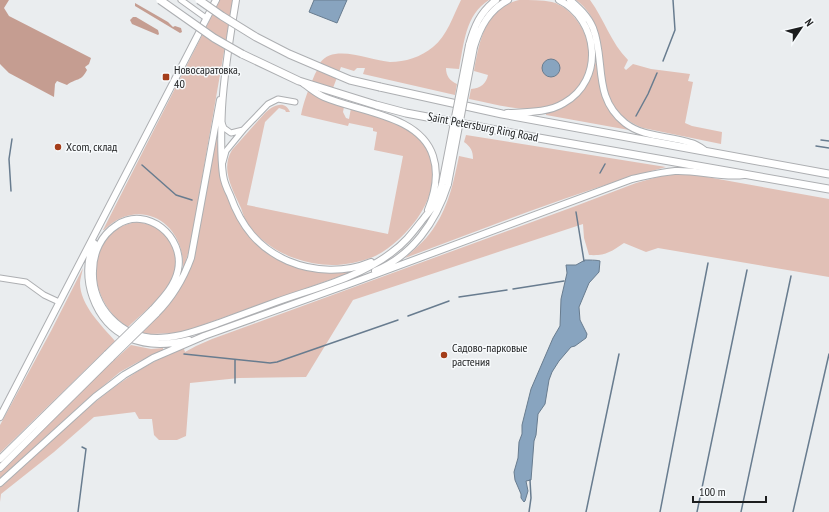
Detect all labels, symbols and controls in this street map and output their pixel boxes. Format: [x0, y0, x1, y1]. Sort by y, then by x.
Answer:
north arrow [781, 8, 821, 48]
text: N [802, 16, 817, 29]
place label: Новосаратовка, 40 [174, 62, 240, 91]
marker: Новосаратовка, 40 [161, 72, 171, 82]
street label: Saint Petersburg Ring Road [426, 108, 540, 145]
place label: Xсom, склад [66, 139, 118, 154]
marker: Xсom, склад [53, 142, 63, 152]
place label: Садово-парковые растения [452, 340, 527, 369]
marker: Садово-парковые растения [439, 350, 449, 360]
scale bar [693, 478, 766, 504]
text: 100 m [699, 484, 726, 499]

